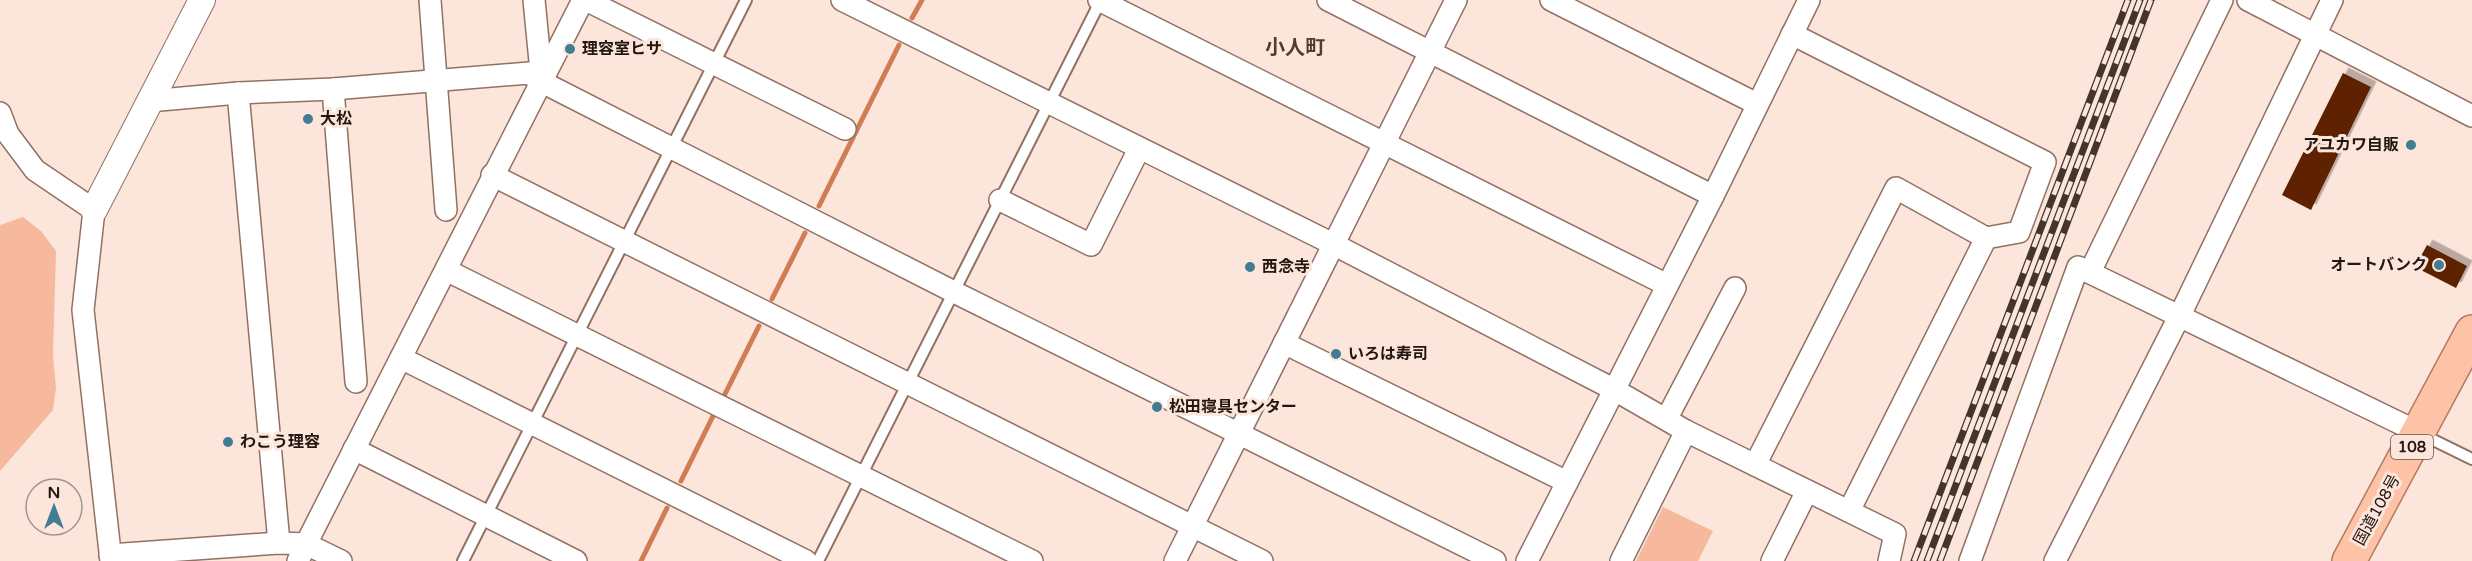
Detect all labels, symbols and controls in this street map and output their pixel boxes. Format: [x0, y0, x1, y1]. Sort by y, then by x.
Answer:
district label: 小人町 [1265, 36, 1325, 60]
place label: 理容室ヒサ [582, 39, 662, 59]
marker: 理容室ヒサ [563, 42, 577, 56]
place label: 大松 [320, 109, 352, 129]
marker: 大松 [301, 112, 315, 126]
place label: アユカワ自販 [2303, 135, 2399, 155]
marker: アユカワ自販 [2404, 138, 2418, 152]
place label: オートバンク [2330, 255, 2427, 275]
place label: 西念寺 [1262, 257, 1310, 277]
marker: オートバンク [2432, 258, 2446, 272]
marker: 西念寺 [1243, 260, 1257, 274]
place label: いろは寿司 [1348, 344, 1428, 364]
marker: いろは寿司 [1329, 347, 1343, 361]
place label: 松田寝具センター [1169, 397, 1297, 417]
marker: 松田寝具センター [1150, 400, 1164, 414]
place label: わこう理容 [240, 432, 320, 452]
marker: わこう理容 [221, 435, 235, 449]
road number: 108 [2391, 435, 2433, 459]
street label: 国道108号 [2349, 471, 2405, 549]
north arrow [24, 477, 84, 537]
text: N [48, 483, 60, 503]

